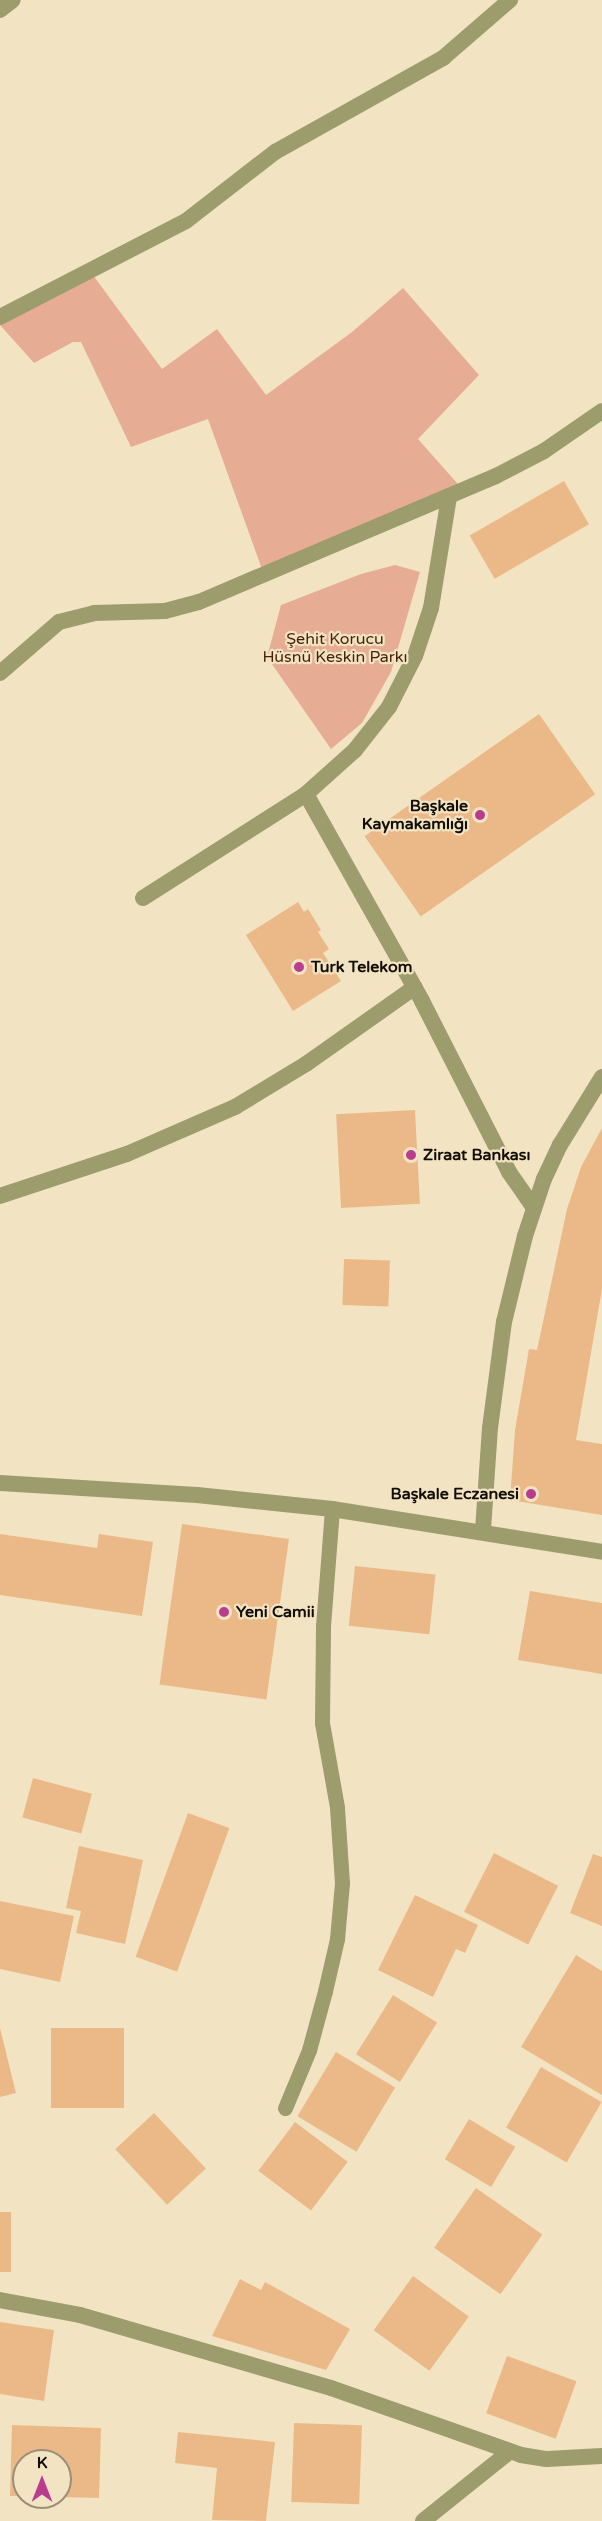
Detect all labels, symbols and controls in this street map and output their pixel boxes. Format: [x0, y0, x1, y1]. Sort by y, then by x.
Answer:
park label: Şehit Korucu Hüsnü Keskin Parkı [262, 629, 408, 667]
place label: Başkale Kaymakamlığı [362, 796, 468, 834]
marker: Başkale Kaymakamlığı [473, 808, 487, 822]
place label: Turk Telekom [311, 957, 412, 977]
marker: Turk Telekom [292, 960, 306, 974]
place label: Ziraat Bankası [423, 1145, 530, 1165]
marker: Ziraat Bankası [404, 1148, 418, 1162]
place label: Başkale Eczanesi [391, 1484, 519, 1504]
marker: Başkale Eczanesi [524, 1487, 538, 1501]
place label: Yeni Camii [236, 1602, 315, 1622]
marker: Yeni Camii [217, 1605, 231, 1619]
north arrow [12, 2449, 72, 2509]
text: K [37, 2453, 47, 2473]

